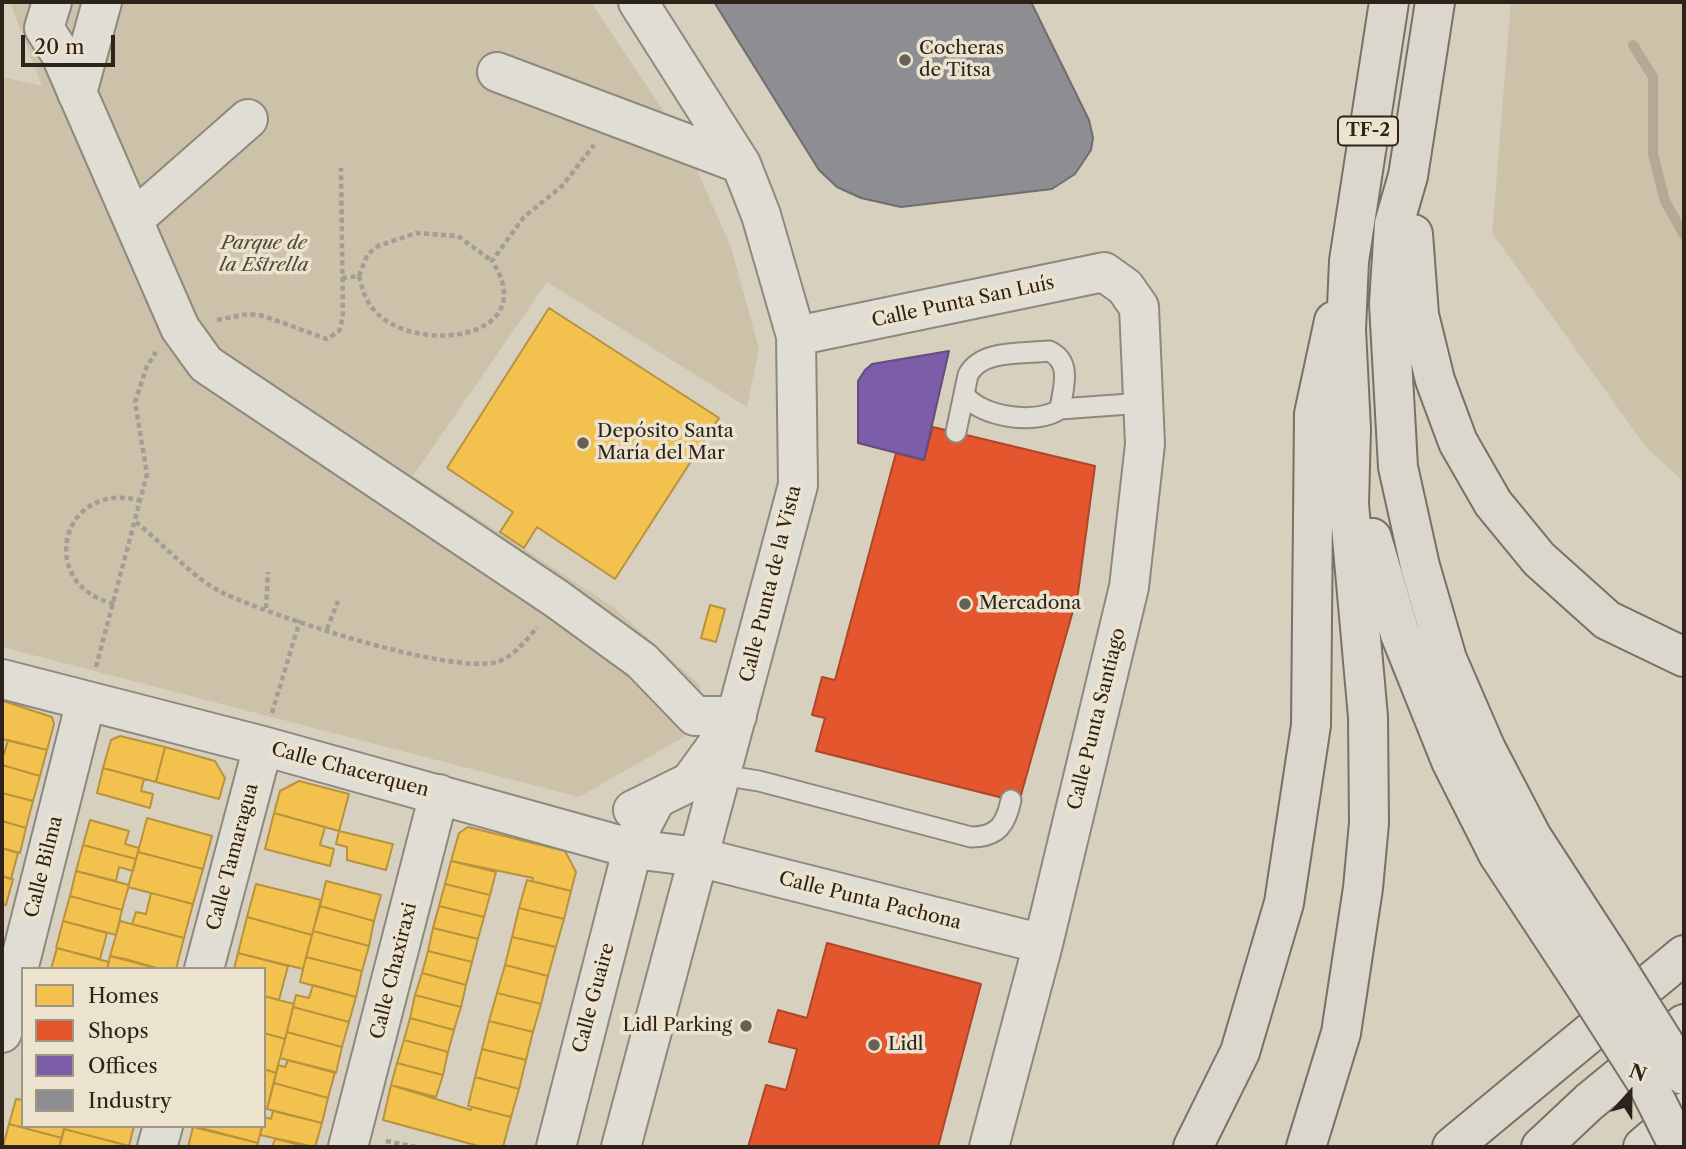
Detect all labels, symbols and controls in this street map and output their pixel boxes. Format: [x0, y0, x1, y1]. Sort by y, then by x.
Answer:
scale bar [24, 21, 119, 65]
text: 20 m [34, 34, 85, 59]
place label: Cocheras de Titsa [919, 38, 1004, 82]
marker: Cocheras de Titsa [897, 52, 913, 68]
road number: TF-2 [1338, 116, 1398, 146]
park label: Parque de la Estrella [219, 233, 309, 277]
street label: Calle Punta San Luís [870, 272, 1056, 332]
place label: Depósito Santa María del Mar [597, 421, 734, 465]
marker: Depósito Santa María del Mar [575, 435, 591, 451]
street label: Calle Punta de la Vista [736, 483, 806, 685]
place label: Mercadona [979, 593, 1081, 615]
marker: Mercadona [957, 596, 973, 612]
street label: Calle Punta Santiago [1063, 626, 1131, 812]
street label: Calle Chacerquen [269, 738, 431, 802]
street label: Calle Tamaragua [202, 781, 264, 933]
street label: Calle Bilma [20, 814, 68, 920]
street label: Calle Punta Pachona [776, 867, 964, 935]
street label: Calle Chaxiraxi [366, 900, 422, 1042]
street label: Calle Guaire [568, 941, 620, 1055]
legend [21, 967, 266, 1128]
text: Homes [88, 983, 159, 1008]
place label: Lidl Parking [623, 1015, 732, 1037]
text: Shops [88, 1018, 149, 1043]
marker: Lidl Parking [738, 1018, 754, 1034]
place label: Lidl [888, 1034, 923, 1056]
marker: Lidl [866, 1037, 882, 1053]
text: Offices [88, 1053, 158, 1078]
north arrow [1595, 1058, 1665, 1128]
text: N [1626, 1059, 1650, 1087]
text: Industry [88, 1088, 172, 1113]

